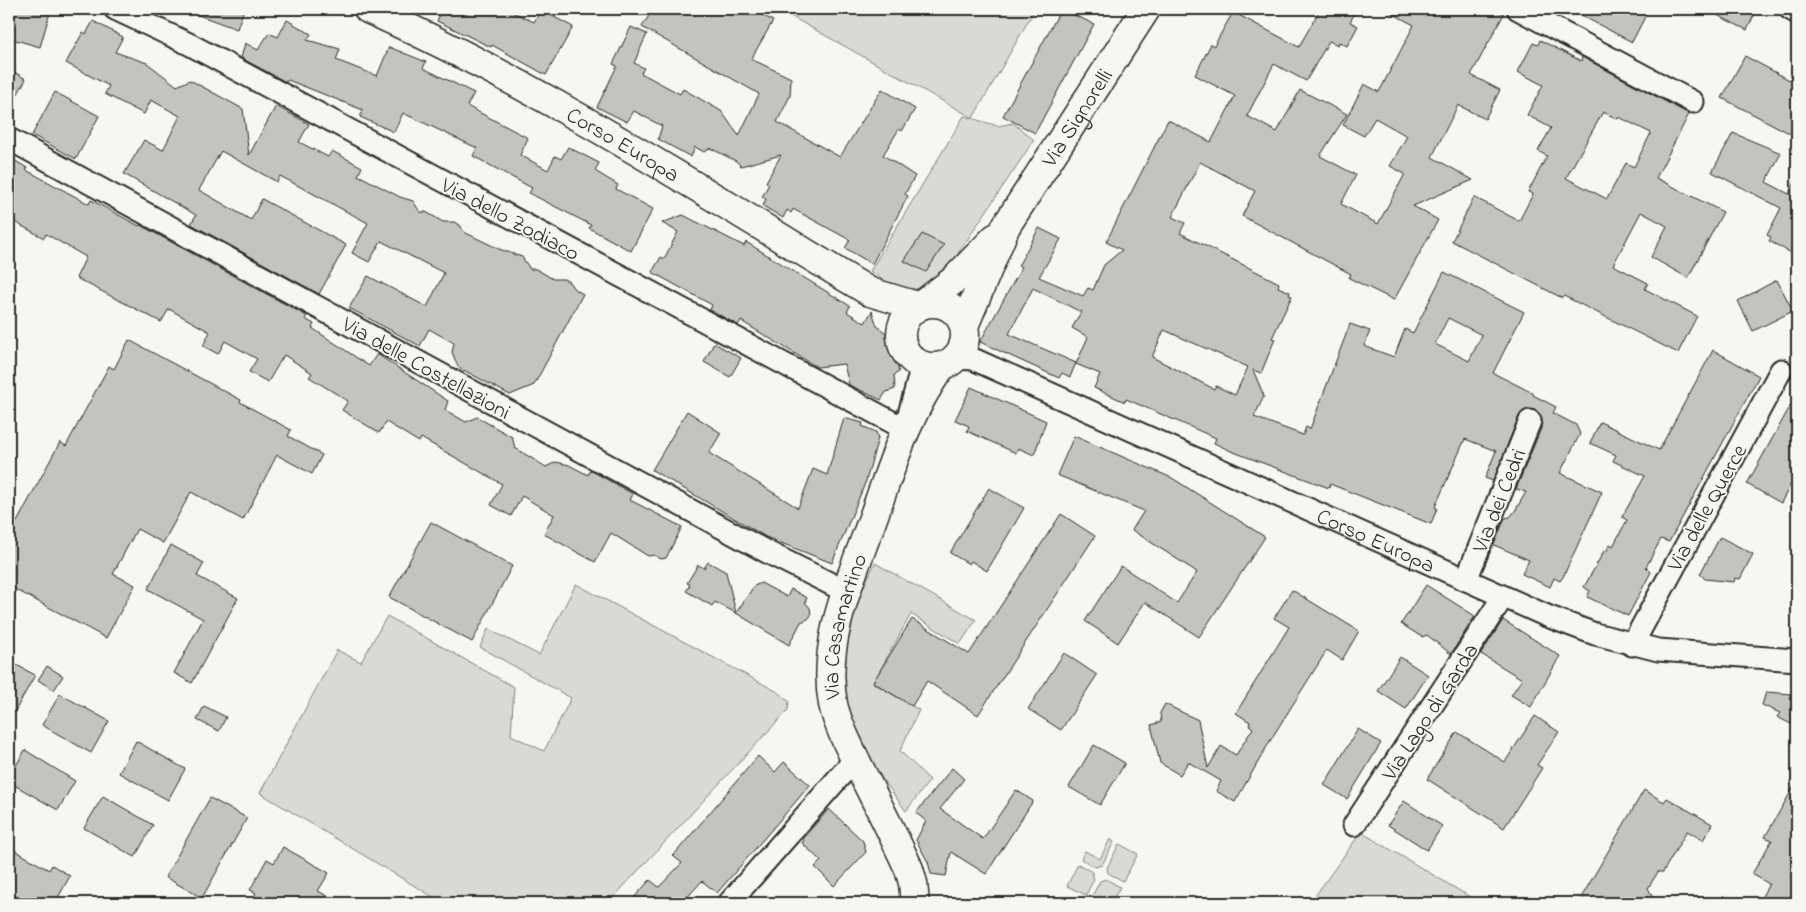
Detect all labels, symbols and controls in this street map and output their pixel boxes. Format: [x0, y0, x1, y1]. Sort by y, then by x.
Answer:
street label: Via Signorelli [1035, 63, 1122, 175]
street label: Corso Europa [560, 100, 685, 192]
street label: Via dello Zodiaco [434, 170, 585, 271]
street label: Via delle Costellazioni [335, 309, 516, 429]
street label: Via delle Querce [1660, 439, 1757, 579]
street label: Via dei Cedri [1465, 444, 1536, 559]
street label: Corso Europa [1311, 502, 1439, 583]
street label: Via Casamartino [817, 550, 877, 702]
street label: Via Lago di Garda [1374, 638, 1489, 789]

